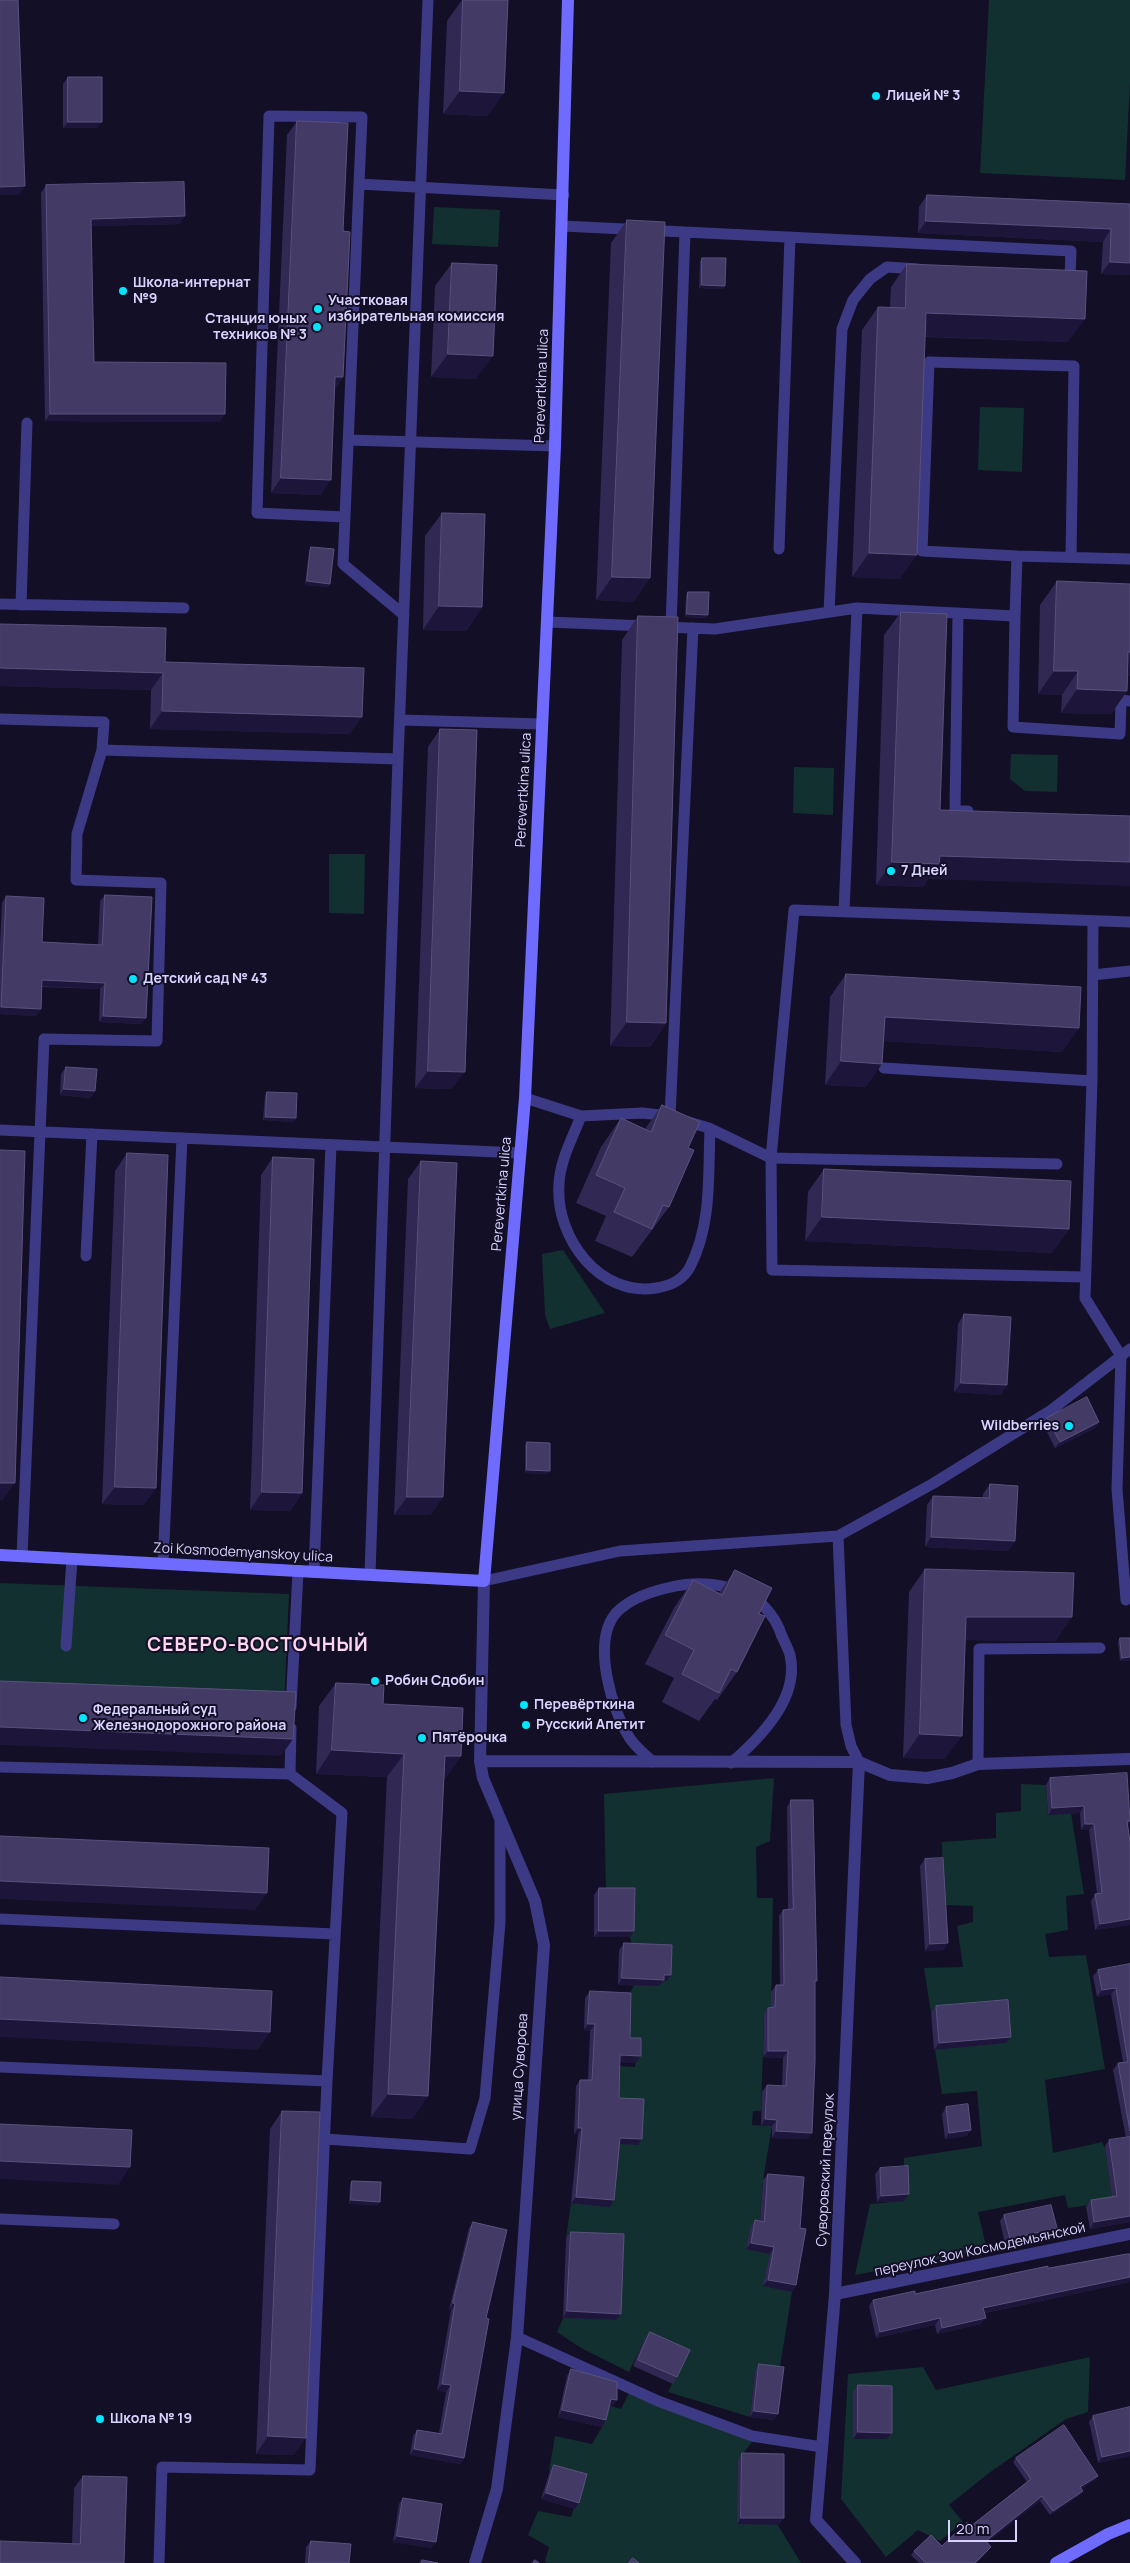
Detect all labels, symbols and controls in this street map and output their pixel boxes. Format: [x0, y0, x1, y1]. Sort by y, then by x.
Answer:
place label: Лицей № 3 [886, 88, 960, 104]
marker: Лицей № 3 [870, 90, 882, 102]
place label: Школа-интернат №9 [133, 275, 251, 308]
marker: Школа-интернат №9 [117, 285, 129, 297]
place label: Участковая избирательная комиссия [328, 293, 504, 326]
marker: Участковая избирательная комиссия [312, 303, 324, 315]
place label: Станция юных техников № 3 [205, 311, 307, 344]
marker: Станция юных техников № 3 [311, 321, 323, 333]
street label: Perevertkina ulica [532, 328, 552, 444]
street label: Perevertkina ulica [513, 732, 535, 848]
place label: 7 Дней [901, 863, 947, 879]
marker: 7 Дней [885, 865, 897, 877]
place label: Детский сад № 43 [143, 971, 267, 987]
marker: Детский сад № 43 [127, 973, 139, 985]
street label: Perevertkina ulica [489, 1136, 515, 1252]
place label: Wildberries [981, 1418, 1059, 1434]
marker: Wildberries [1063, 1420, 1075, 1432]
street label: Zoi Kosmodemyanskoy ulica [153, 1540, 333, 1566]
district label: СЕВЕРО-ВОСТОЧНЫЙ [145, 1635, 371, 1657]
place label: Робин Сдобин [385, 1673, 484, 1689]
marker: Робин Сдобин [369, 1675, 381, 1687]
place label: Перевёрткина [534, 1697, 635, 1713]
marker: Перевёрткина [518, 1699, 530, 1711]
place label: Федеральный суд Железнодорожного района [93, 1702, 286, 1734]
marker: Федеральный суд Железнодорожного района [77, 1712, 89, 1724]
place label: Русский Апетит [536, 1717, 645, 1733]
marker: Русский Апетит [520, 1719, 532, 1731]
place label: Пятёрочка [432, 1730, 507, 1746]
marker: Пятёрочка [416, 1732, 428, 1744]
street label: улица Суворова [508, 2013, 532, 2121]
street label: Суворовский переулок [814, 2093, 838, 2247]
street label: переулок Зои Космодемьянской [873, 2219, 1087, 2281]
place label: Школа № 19 [110, 2411, 192, 2427]
marker: Школа № 19 [94, 2413, 106, 2425]
scale bar [950, 2510, 1019, 2542]
text: 20 m [956, 2518, 989, 2539]

